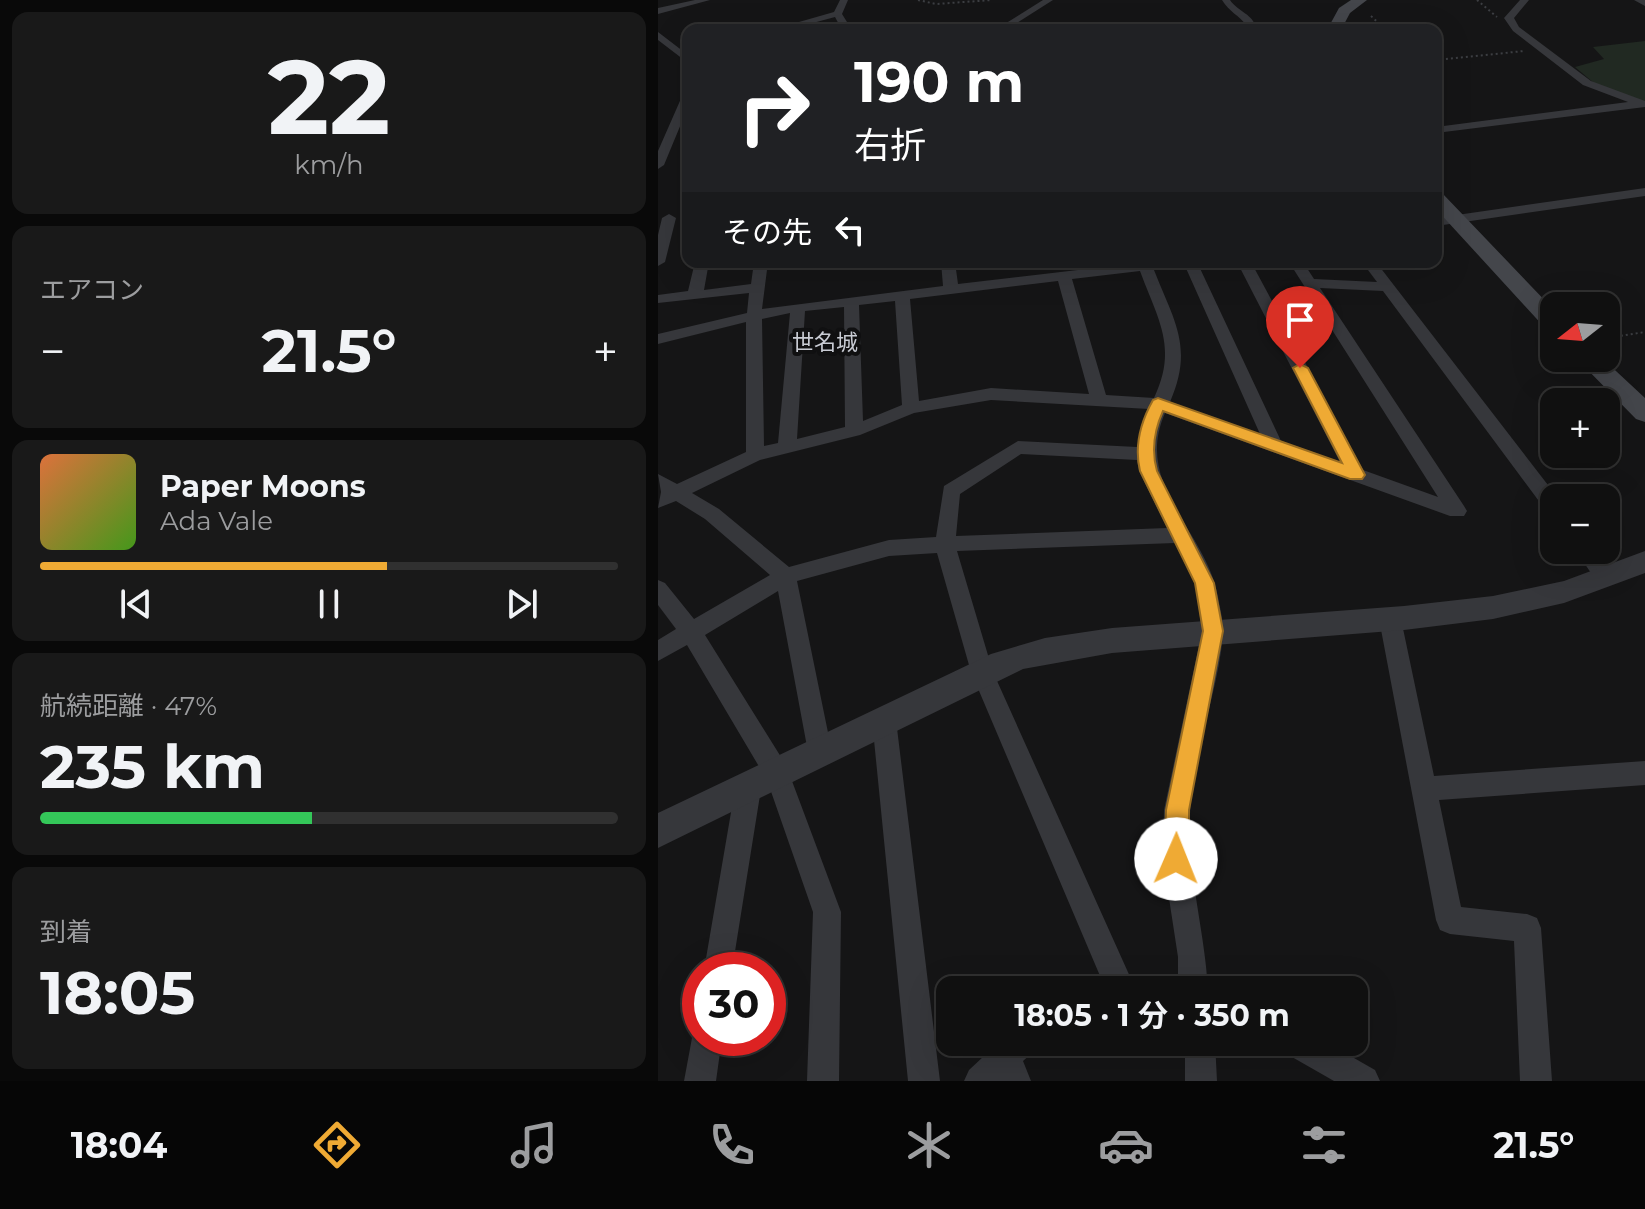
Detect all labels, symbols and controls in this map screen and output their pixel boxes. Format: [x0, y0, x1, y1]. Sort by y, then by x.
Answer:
text: 22 [268, 33, 390, 160]
text: 190 m [854, 48, 1024, 116]
icon: right [722, 56, 826, 160]
text: 右折 [854, 123, 926, 167]
text: km/h [294, 149, 364, 181]
icon: left [828, 208, 872, 252]
text: その先 [722, 214, 812, 251]
text: エアコン [40, 274, 144, 306]
pin [1266, 286, 1334, 368]
north arrow [1540, 292, 1620, 372]
map controls [1540, 292, 1620, 564]
icon: arrive [1278, 298, 1322, 342]
text: 21.5° [261, 314, 397, 387]
text: − [40, 324, 65, 378]
text: + [593, 324, 618, 378]
district label: 世名城 [792, 329, 858, 356]
button: + [1540, 388, 1620, 468]
text: Paper Moons [160, 468, 366, 505]
button: − [1540, 484, 1620, 564]
text: Ada Vale [160, 505, 273, 537]
icon: previous [114, 582, 158, 626]
icon: pause [307, 582, 351, 626]
icon: next [500, 582, 544, 626]
text: 航続距離 · 47% [40, 690, 217, 722]
text: 235 km [40, 730, 265, 803]
position arrow [1134, 817, 1218, 901]
text: 到着 [40, 916, 92, 948]
speed limit sign: 30 [682, 952, 786, 1056]
text: 18:05 [40, 956, 195, 1029]
text: 18:05 · 1 分 · 350 m [1014, 997, 1290, 1034]
icon: directions [309, 1117, 365, 1173]
icon: music [506, 1117, 562, 1173]
icon: phone [704, 1117, 760, 1173]
icon: climate [901, 1117, 957, 1173]
icon: car [1098, 1117, 1154, 1173]
icon: filters [1296, 1117, 1352, 1173]
text: 18:04 [71, 1123, 167, 1167]
text: 21.5° [1493, 1123, 1574, 1167]

